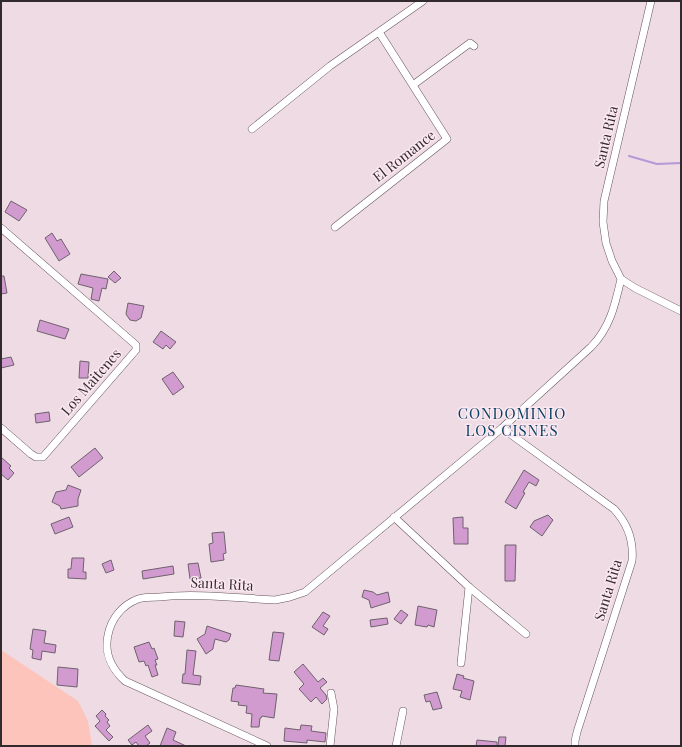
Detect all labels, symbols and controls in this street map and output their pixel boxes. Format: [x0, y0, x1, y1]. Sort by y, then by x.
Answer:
street label: Santa Rita [589, 104, 622, 170]
street label: El Romance [369, 125, 439, 186]
street label: Los Maitenes [56, 344, 125, 419]
district label: CONDOMINIO LOS CISNES [458, 403, 566, 440]
street label: Santa Rita [589, 557, 626, 623]
street label: Santa Rita [190, 572, 254, 595]

